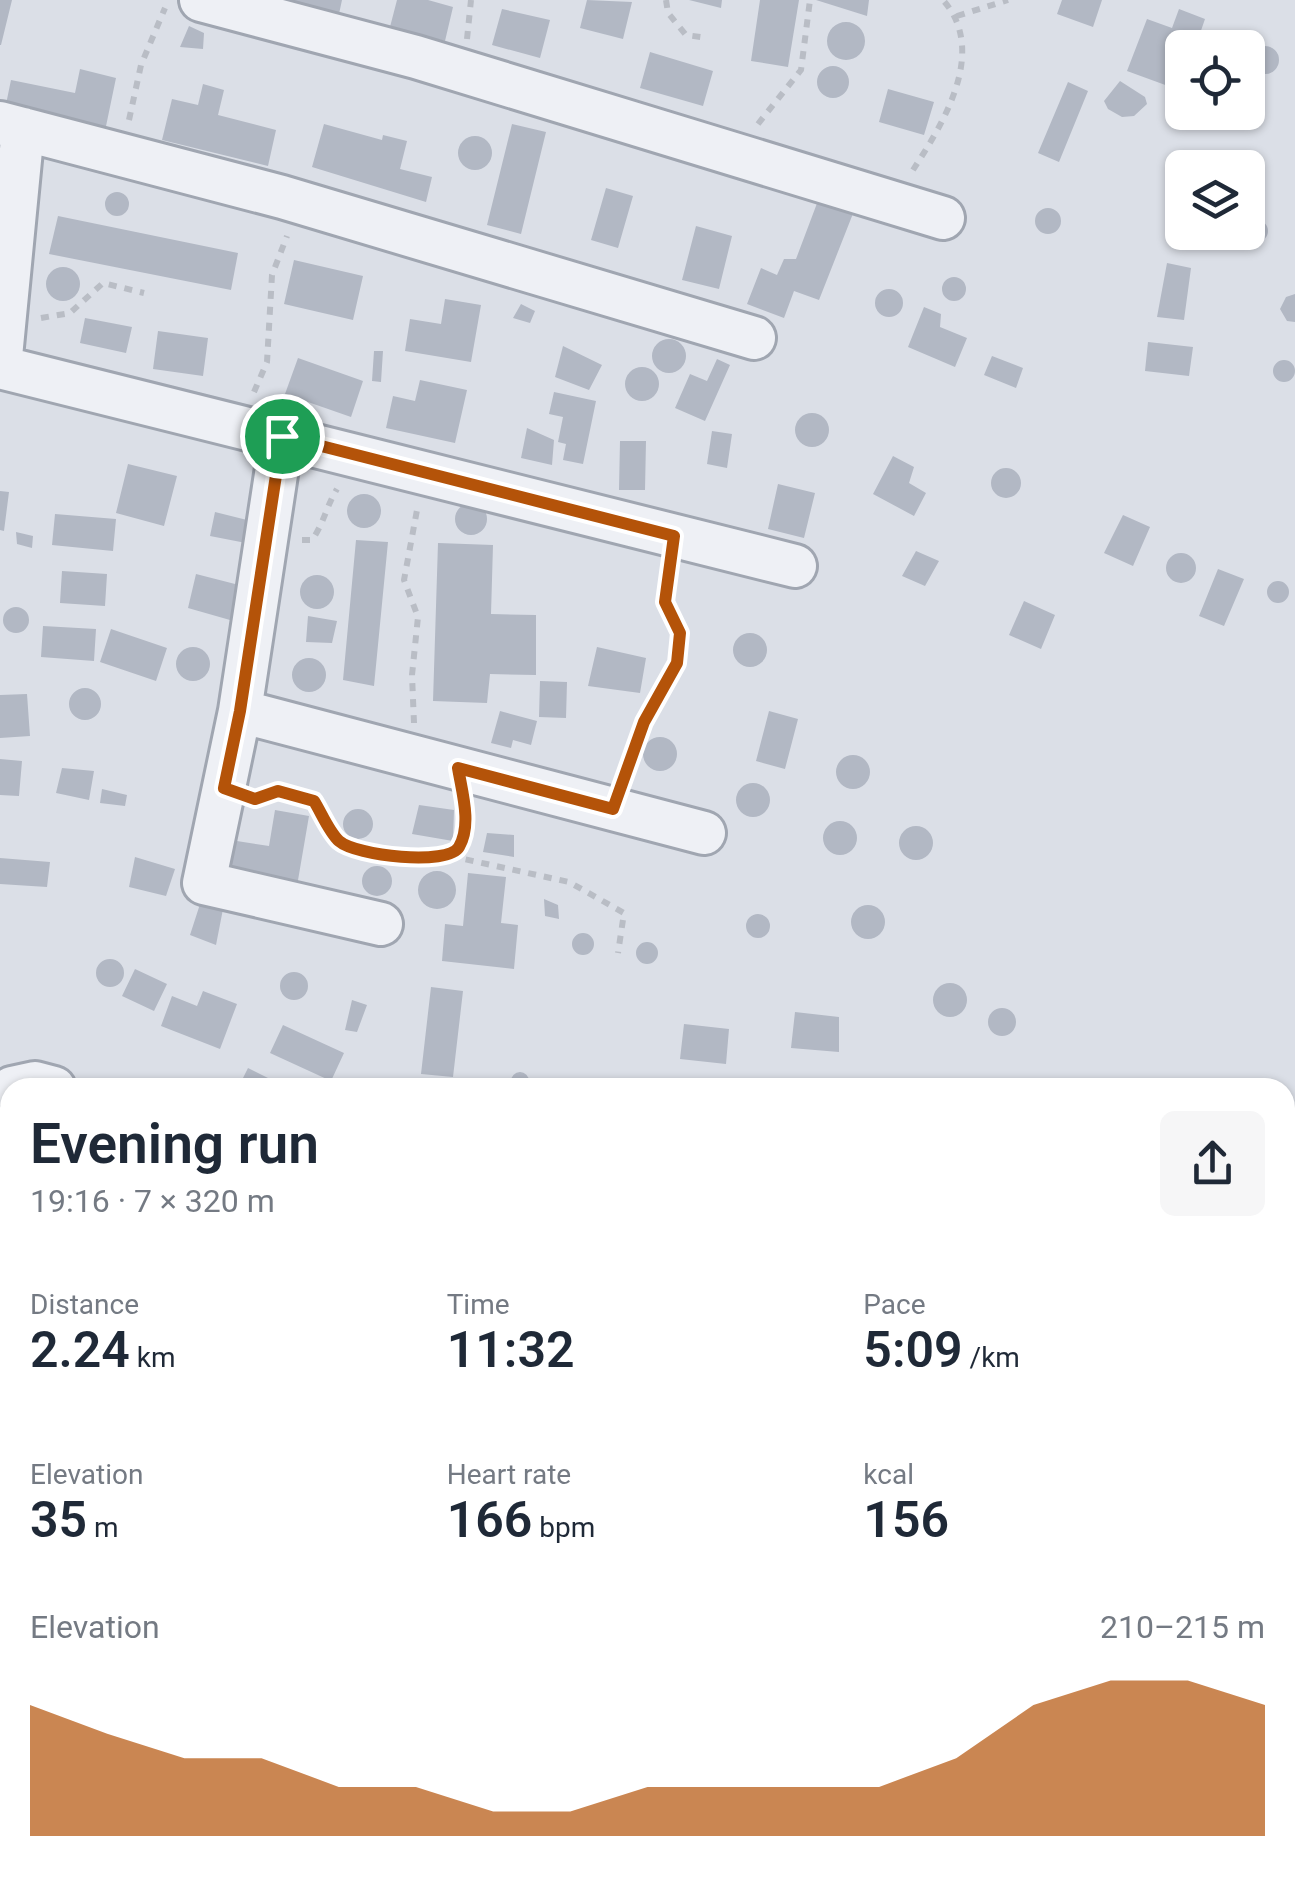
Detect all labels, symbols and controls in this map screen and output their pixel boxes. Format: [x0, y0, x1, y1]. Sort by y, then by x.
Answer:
map controls [1165, 30, 1265, 250]
button: locate [1165, 30, 1265, 130]
button: layers [1165, 150, 1265, 250]
pin [240, 394, 325, 479]
icon: arrive [255, 409, 310, 464]
button: share [1160, 1111, 1265, 1216]
text: Evening run [30, 1112, 319, 1176]
text: 19:16 · 7 × 320 m [30, 1182, 275, 1220]
text: Distance [30, 1288, 139, 1321]
text: Time [447, 1288, 510, 1321]
text: Pace [863, 1288, 926, 1321]
text: 2.24 [30, 1321, 130, 1379]
text: 11:32 [447, 1321, 575, 1379]
text: 5:09 [863, 1321, 963, 1379]
text: km [130, 1341, 176, 1374]
text: /km [963, 1341, 1020, 1374]
text: Elevation [30, 1458, 143, 1491]
text: Heart rate [447, 1458, 571, 1491]
text: kcal [863, 1458, 914, 1491]
text: 35 [30, 1491, 87, 1549]
text: 166 [447, 1491, 532, 1549]
text: 156 [863, 1491, 949, 1549]
text: m [87, 1511, 119, 1544]
text: bpm [532, 1511, 595, 1544]
text: Elevation [30, 1608, 160, 1646]
text: 210–215 m [1100, 1608, 1265, 1646]

